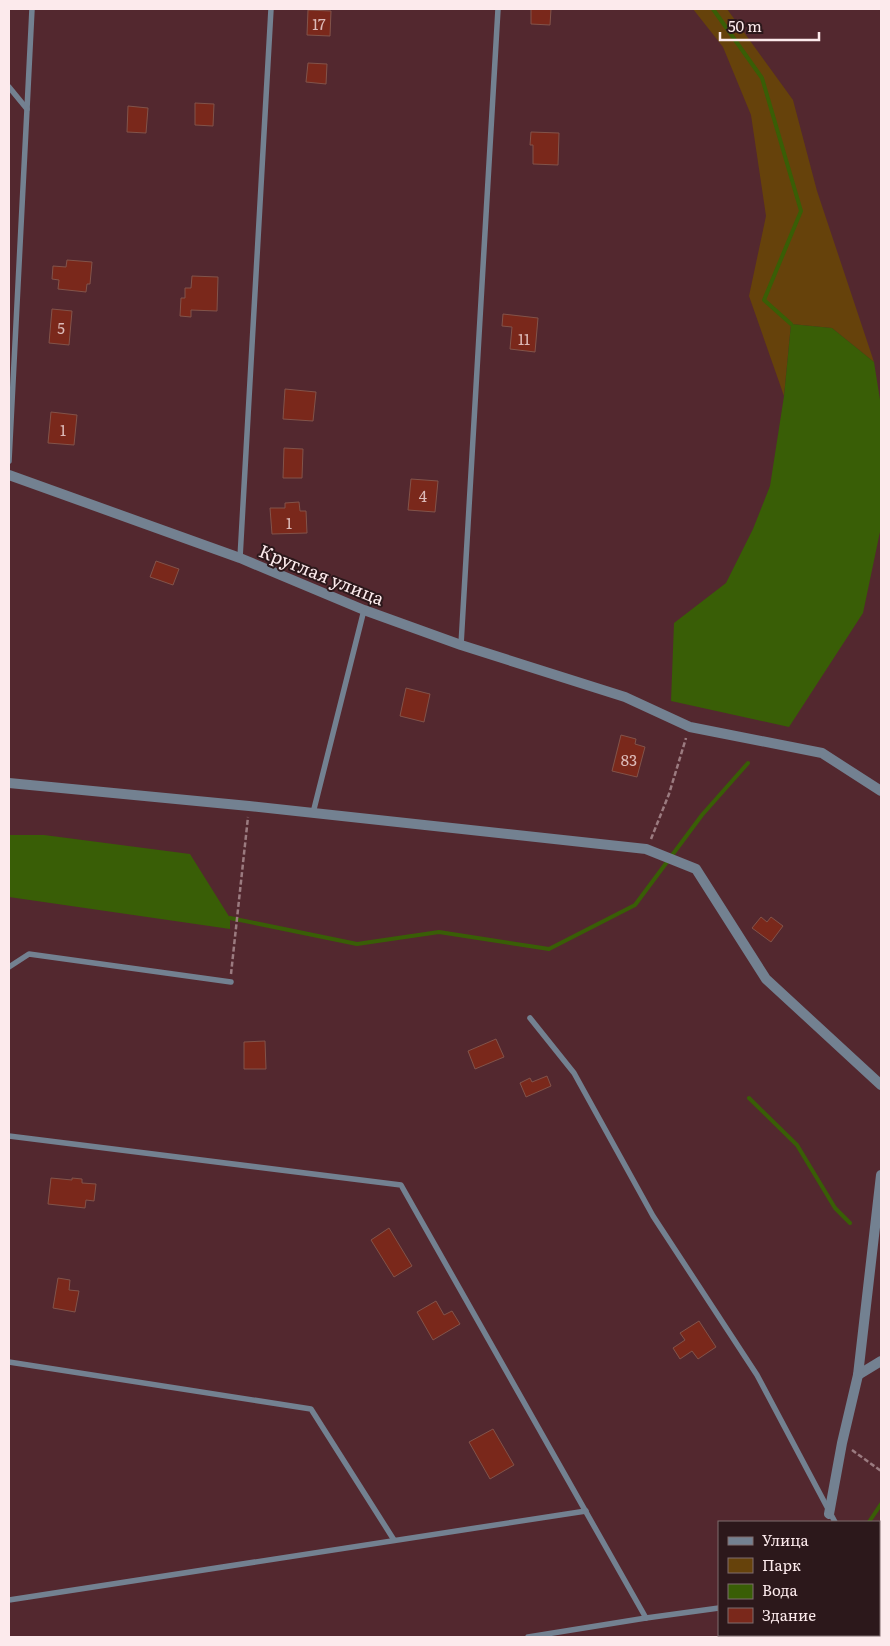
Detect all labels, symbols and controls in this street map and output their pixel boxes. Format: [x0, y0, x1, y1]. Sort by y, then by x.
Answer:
scale bar [720, 10, 819, 42]
house number: 17 [312, 12, 326, 35]
text: 50 m [728, 14, 762, 37]
house number: 5 [57, 316, 65, 339]
house number: 11 [518, 327, 530, 350]
house number: 1 [60, 418, 66, 441]
house number: 4 [419, 484, 427, 507]
house number: 1 [286, 511, 292, 534]
street label: Круглая улица [255, 537, 389, 612]
house number: 83 [621, 748, 637, 771]
legend [718, 1521, 880, 1636]
text: Улица [762, 1528, 810, 1551]
text: Парк [762, 1553, 801, 1576]
text: Вода [762, 1578, 799, 1601]
text: Здание [762, 1603, 816, 1626]

